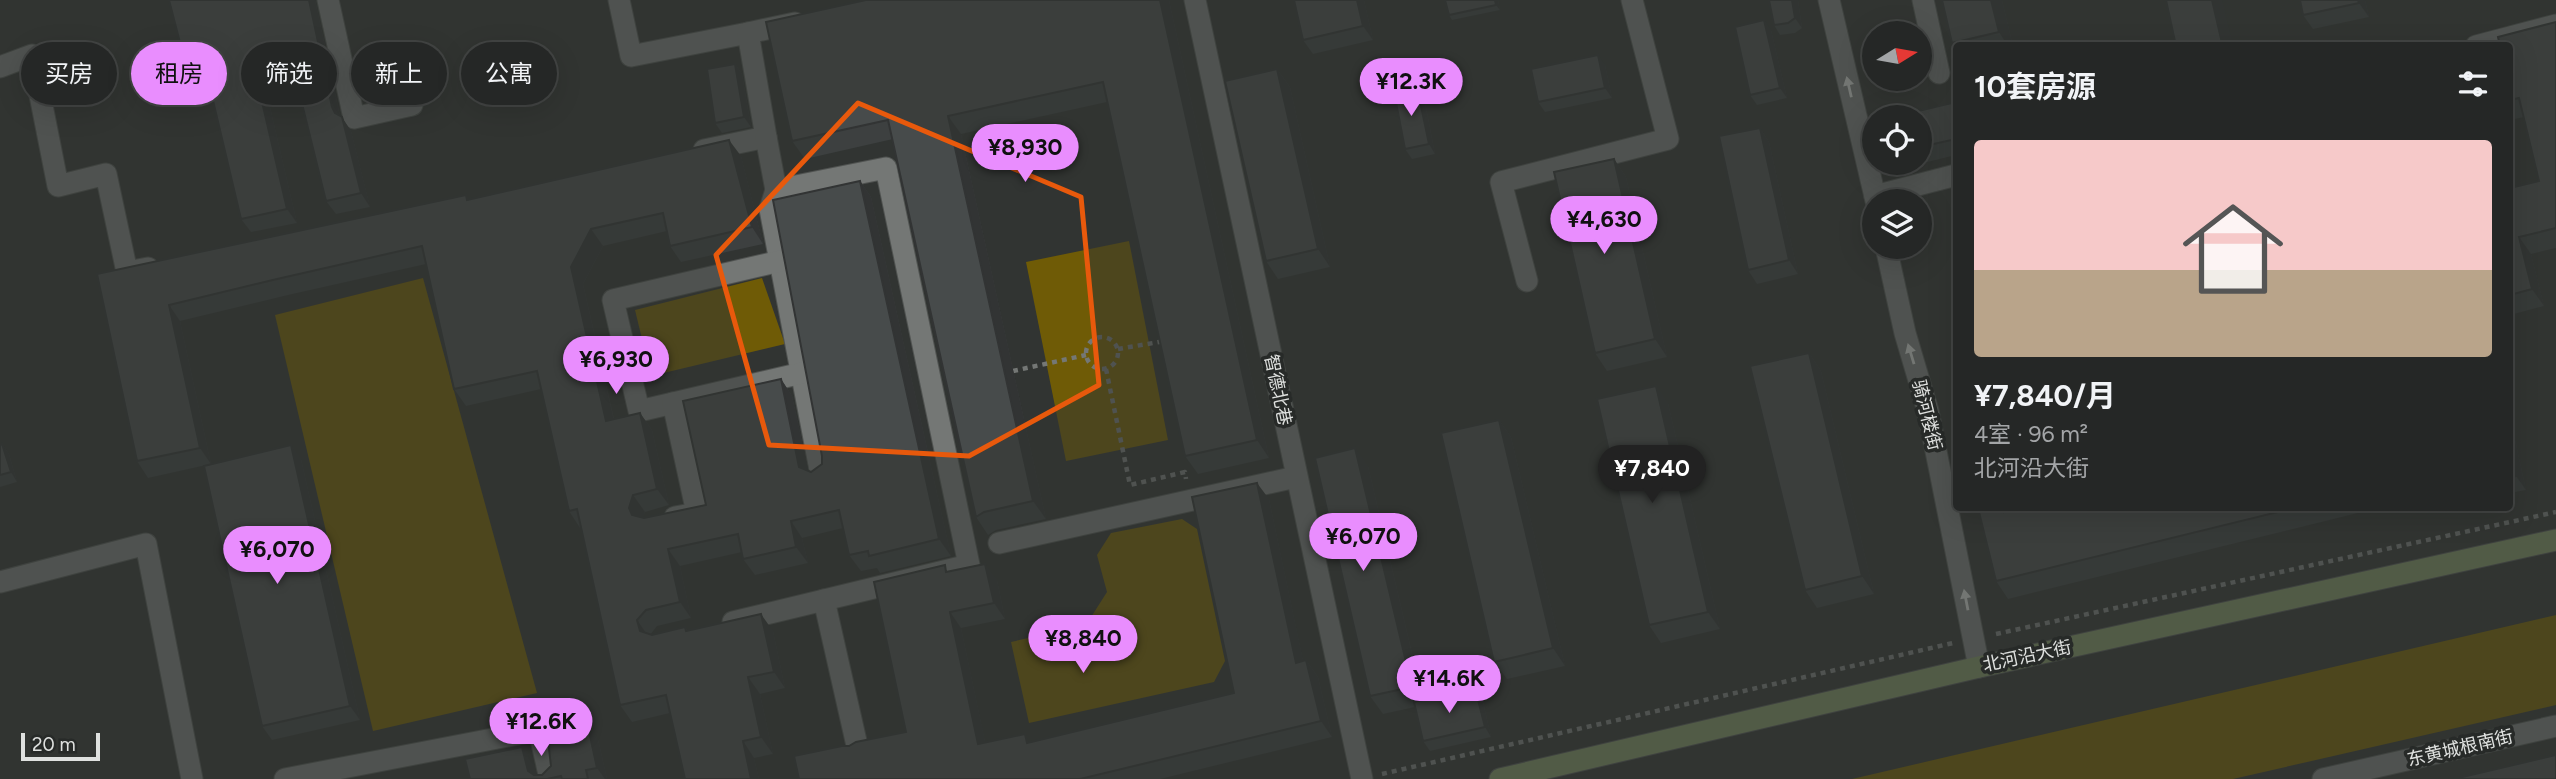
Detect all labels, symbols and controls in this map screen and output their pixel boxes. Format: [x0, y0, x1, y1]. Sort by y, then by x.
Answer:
north arrow [1862, 21, 1932, 91]
map controls [1862, 21, 1932, 259]
chip: 买房 [21, 42, 117, 105]
chip: 租房 [131, 42, 227, 105]
chip: 筛选 [241, 42, 337, 105]
chip: 新上 [351, 42, 447, 105]
chip: 公寓 [461, 42, 557, 105]
pin: ¥12.3K [1354, 58, 1468, 118]
icon: filters [2454, 65, 2492, 103]
text: ¥12.3K [1376, 67, 1446, 95]
text: 10套房源 [1974, 68, 2096, 105]
one-way arrow [1844, 76, 1855, 98]
button: locate [1862, 105, 1932, 175]
pin: ¥8,930 [968, 124, 1082, 184]
text: ¥8,930 [988, 133, 1062, 161]
icon: home [2170, 186, 2296, 312]
button: layers [1862, 189, 1932, 259]
pin: ¥4,630 [1547, 196, 1661, 256]
text: ¥4,630 [1566, 205, 1642, 233]
pin: ¥6,930 [559, 336, 673, 396]
one-way arrow [1905, 343, 1915, 364]
text: ¥6,930 [579, 345, 653, 373]
street label: 智德北巷 [1260, 352, 1296, 428]
street label: 骑河楼街 [1908, 377, 1946, 453]
text: ¥7,840/月 [1974, 377, 2116, 414]
text: 4室 · 96 m² [1974, 420, 2088, 448]
pin: ¥7,840 [1595, 446, 1709, 505]
text: ¥7,840 [1614, 454, 1690, 482]
text: 北河沿大街 [1974, 454, 2089, 482]
pin: ¥6,070 [1306, 514, 1420, 573]
text: ¥6,070 [1325, 522, 1401, 550]
pin: ¥6,070 [220, 526, 334, 586]
text: ¥6,070 [239, 535, 315, 563]
one-way arrow [1960, 589, 1971, 611]
pin: ¥8,840 [1026, 616, 1140, 675]
text: ¥8,840 [1044, 624, 1122, 652]
street label: 北河沿大街 [1981, 636, 2073, 676]
pin: ¥14.6K [1392, 656, 1506, 715]
text: ¥14.6K [1413, 664, 1485, 692]
pin: ¥12.6K [484, 698, 598, 758]
text: ¥12.6K [505, 707, 577, 735]
street label: 东黄城根南街 [2405, 725, 2515, 771]
scale bar [21, 730, 100, 762]
text: 20 m [32, 733, 76, 756]

